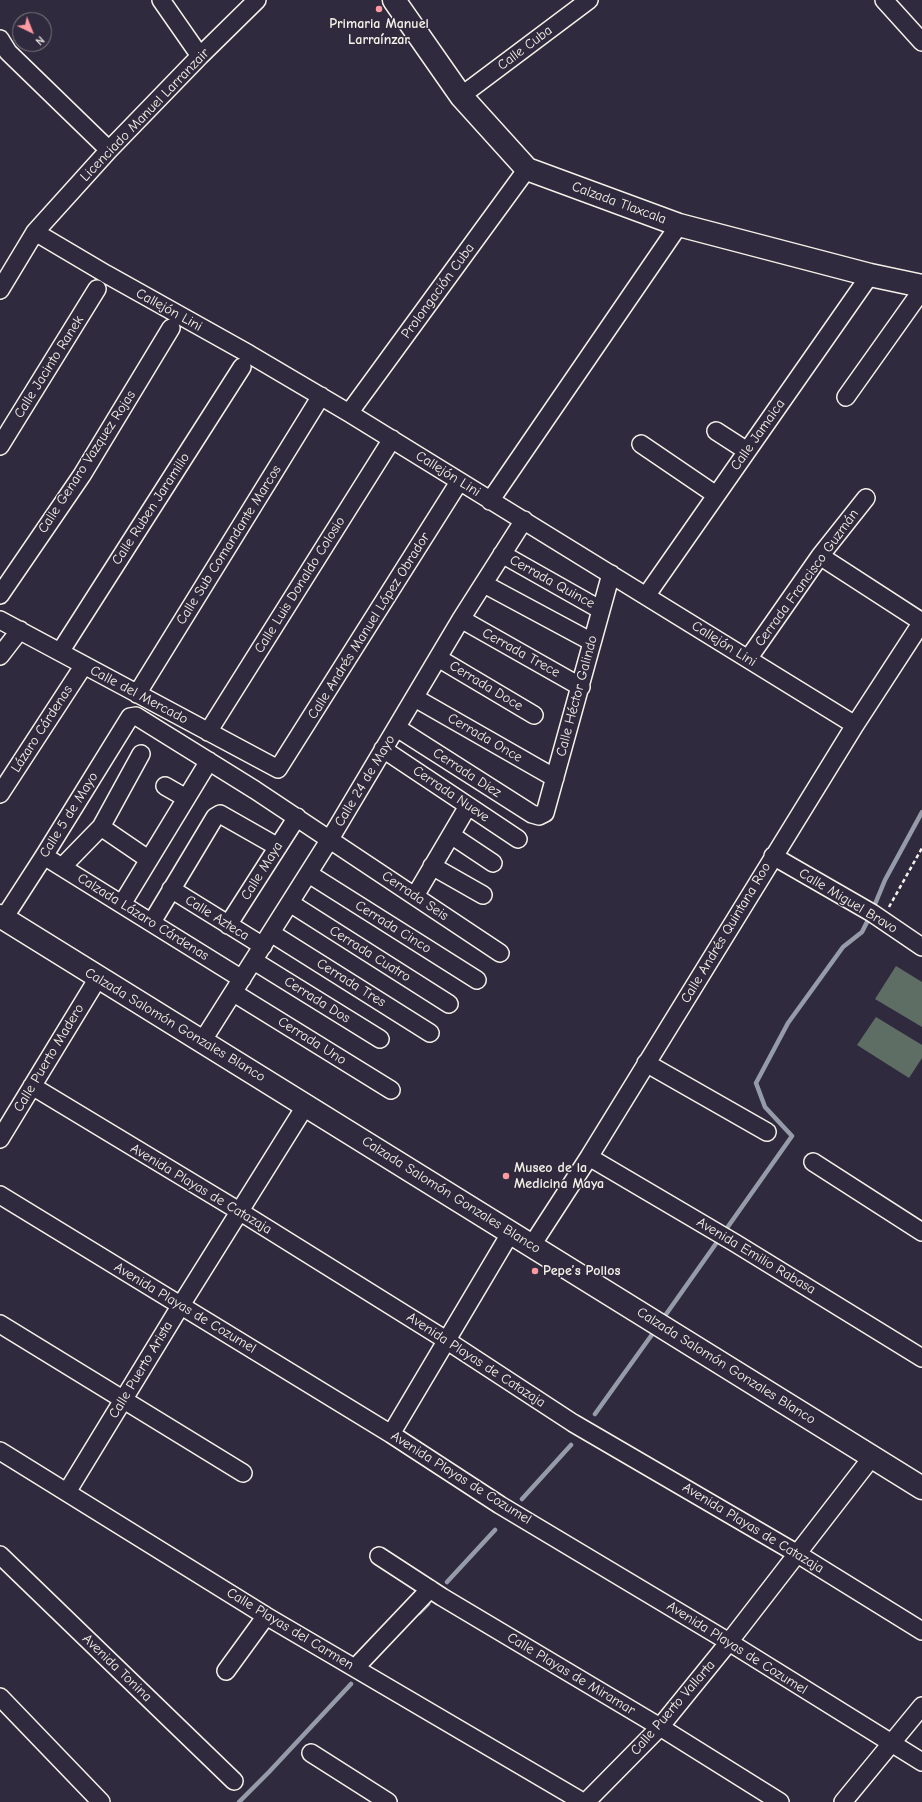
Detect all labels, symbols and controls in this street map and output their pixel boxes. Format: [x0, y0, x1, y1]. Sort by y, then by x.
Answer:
marker: Primaria Manuel Larraínzar [374, 4, 384, 14]
north arrow [12, 12, 52, 52]
place label: Primaria Manuel Larraínzar [329, 16, 429, 48]
street label: Calle Cuba [494, 22, 556, 74]
text: N [33, 33, 47, 48]
street label: Licenciado Manuel Larranzair [77, 45, 213, 185]
street label: Calzada Tlaxcala [569, 178, 669, 228]
street label: Prolongación Cuba [398, 240, 478, 342]
street label: Callejón Lini [133, 285, 205, 335]
street label: Calle Jacinto Ranek [11, 313, 87, 421]
street label: Calle Genaro Vazquez Rojas [35, 388, 139, 536]
street label: Calle Jamaica [727, 396, 789, 474]
street label: Callejón Lini [413, 447, 483, 501]
street label: Calle Ruben Jaramillo [108, 450, 194, 568]
street label: Calle Sub Comandante Marcos [173, 462, 285, 628]
street label: Cerrada Francisco Guzmán [752, 506, 862, 650]
street label: Calle Luis Donaldo Colosio [251, 514, 349, 656]
street label: Calle Andrés Manuel López Obrador [304, 530, 434, 722]
street label: Cerrada Quince [506, 552, 598, 612]
street label: Callejón Lini [689, 617, 759, 671]
street label: Cerrada Trece [479, 625, 563, 681]
street label: Calle Héctor Galindo [553, 634, 601, 758]
street label: Cerrada Doce [446, 657, 526, 715]
street label: Calle del Mercado [87, 662, 191, 728]
street label: Lázaro Cárdenas [8, 682, 76, 776]
street label: Cerrada Once [445, 710, 525, 766]
street label: Calle 24 de Mayo [331, 732, 399, 830]
street label: Cerrada Diez [430, 745, 504, 801]
street label: Cerrada Nueve [409, 762, 493, 826]
street label: Calle 5 de Mayo [36, 769, 102, 861]
street label: Calle Maya [237, 839, 287, 903]
street label: Calle Andrés Quintana Roo [677, 860, 775, 1006]
street label: Calle Miguel Bravo [796, 865, 900, 937]
street label: Cerrada Seis [378, 868, 452, 924]
street label: Calzada Lázaro Cárdenas [74, 870, 212, 964]
street label: Calle Azteca [182, 892, 252, 944]
street label: Cerrada Cinco [352, 897, 434, 957]
street label: Cerrada Cuatro [326, 922, 414, 986]
street label: Cerrada Tres [313, 955, 389, 1011]
street label: Calzada Salomón Gonzales Blanco [82, 964, 268, 1086]
street label: Cerrada Dos [281, 973, 353, 1027]
street label: Calle Puerto Madero [10, 1001, 88, 1115]
street label: Cerrada Uno [275, 1013, 349, 1069]
street label: Calzada Salomón Gonzales Blanco [359, 1133, 543, 1257]
street label: Avenida Playas de Catazaja [127, 1140, 275, 1238]
place label: Museo de la Medicina Maya [514, 1160, 604, 1192]
marker: Museo de la Medicina Maya [501, 1171, 511, 1181]
street label: Avenida Emilio Rabasa [694, 1214, 818, 1298]
street label: Avenida Playas de Cozumel [111, 1259, 259, 1357]
place label: Pepe’s Pollos [543, 1263, 620, 1279]
marker: Pepe’s Pollos [530, 1266, 540, 1276]
street label: Calzada Salomón Gonzales Blanco [634, 1304, 818, 1428]
street label: Avenida Playas de Catazaja [403, 1309, 549, 1411]
street label: Calle Puerto Arista [105, 1318, 177, 1422]
street label: Avenida Playas de Cozumel [388, 1428, 534, 1528]
street label: Avenida Playas de Catazaja [679, 1479, 827, 1577]
street label: Calle Playas del Carmen [223, 1584, 357, 1674]
street label: Avenida Playas de Cozumel [664, 1598, 810, 1698]
street label: Calle Playas de Miramar [504, 1629, 638, 1719]
street label: Avenida Tonina [79, 1631, 155, 1705]
street label: Calle Puerto Vallarta [627, 1657, 719, 1759]

